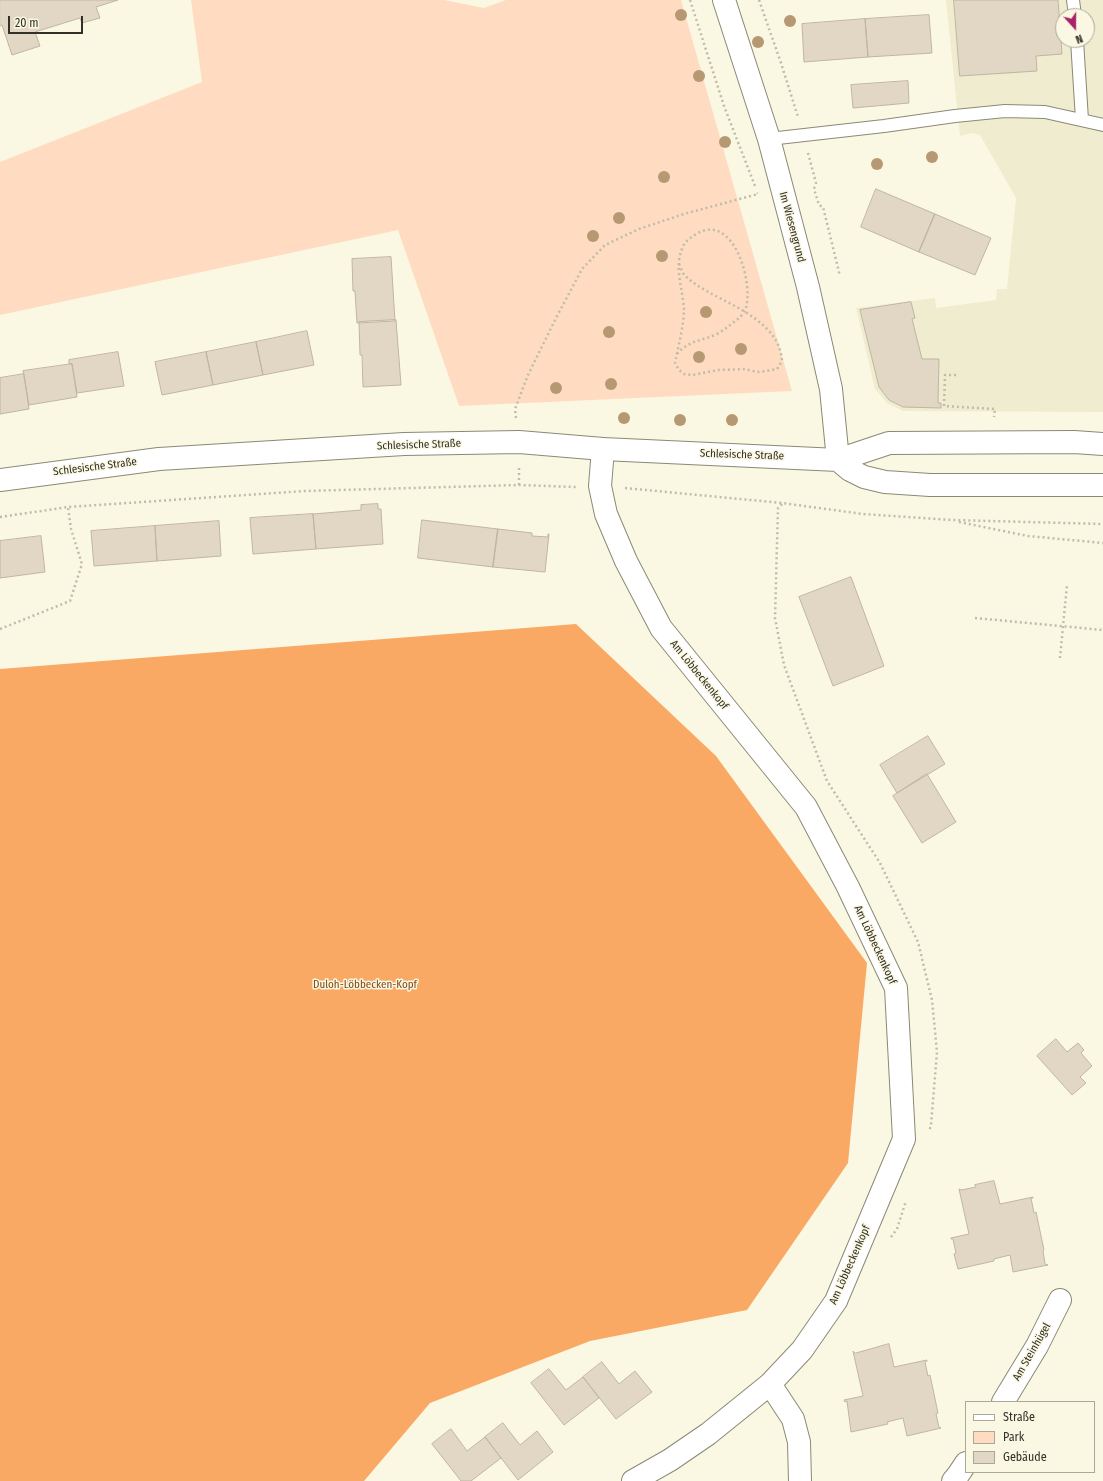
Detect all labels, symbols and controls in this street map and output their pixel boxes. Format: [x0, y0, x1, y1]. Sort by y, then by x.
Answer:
scale bar [10, 8, 85, 34]
north arrow [1055, 8, 1095, 48]
text: 20 m [15, 16, 39, 30]
text: N [1074, 31, 1085, 46]
street label: Im Wiesengrund [776, 190, 808, 264]
street label: Schlesische Straße [377, 437, 461, 453]
street label: Schlesische Straße [700, 447, 784, 463]
street label: Schlesische Straße [52, 455, 138, 479]
street label: Am Löbbeckenkopf [667, 638, 731, 712]
street label: Am Löbbeckenkopf [851, 904, 899, 986]
park label: Duloh-Löbbecken-Kopf [313, 978, 417, 992]
street label: Am Löbbeckenkopf [827, 1223, 873, 1307]
street label: Am Steinhügel [1010, 1321, 1054, 1383]
legend [965, 1401, 1095, 1473]
text: Straße [1003, 1410, 1035, 1424]
text: Park [1003, 1430, 1024, 1444]
text: Gebäude [1003, 1450, 1047, 1464]

